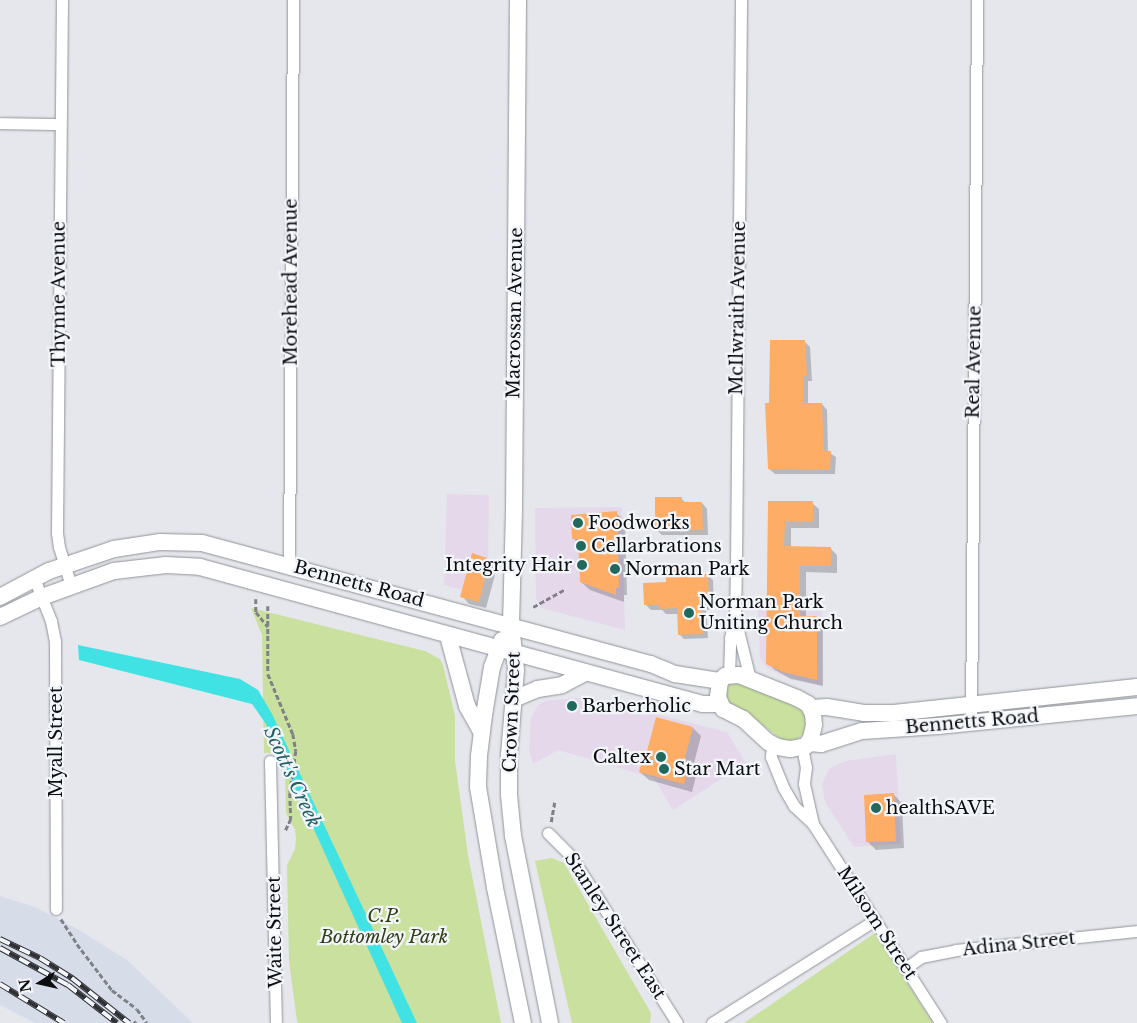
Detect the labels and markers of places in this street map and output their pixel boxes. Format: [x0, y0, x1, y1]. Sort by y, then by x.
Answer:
place label: Foodworks [588, 512, 690, 534]
marker: Foodworks [572, 517, 584, 529]
place label: Cellarbrations [591, 535, 722, 557]
marker: Cellarbrations [575, 540, 587, 552]
place label: Integrity Hair [445, 554, 572, 576]
place label: Norman Park [625, 558, 750, 580]
marker: Integrity Hair [576, 559, 588, 571]
marker: Norman Park [609, 563, 621, 575]
place label: Norman Park Uniting Church [699, 592, 843, 634]
marker: Norman Park Uniting Church [683, 607, 695, 619]
place label: Barberholic [582, 695, 691, 717]
marker: Barberholic [566, 700, 578, 712]
place label: Caltex [593, 746, 651, 768]
marker: Caltex [655, 751, 667, 763]
place label: Star Mart [674, 758, 761, 780]
marker: Star Mart [658, 763, 670, 775]
place label: healthSAVE [886, 797, 995, 819]
marker: healthSAVE [870, 802, 882, 814]

